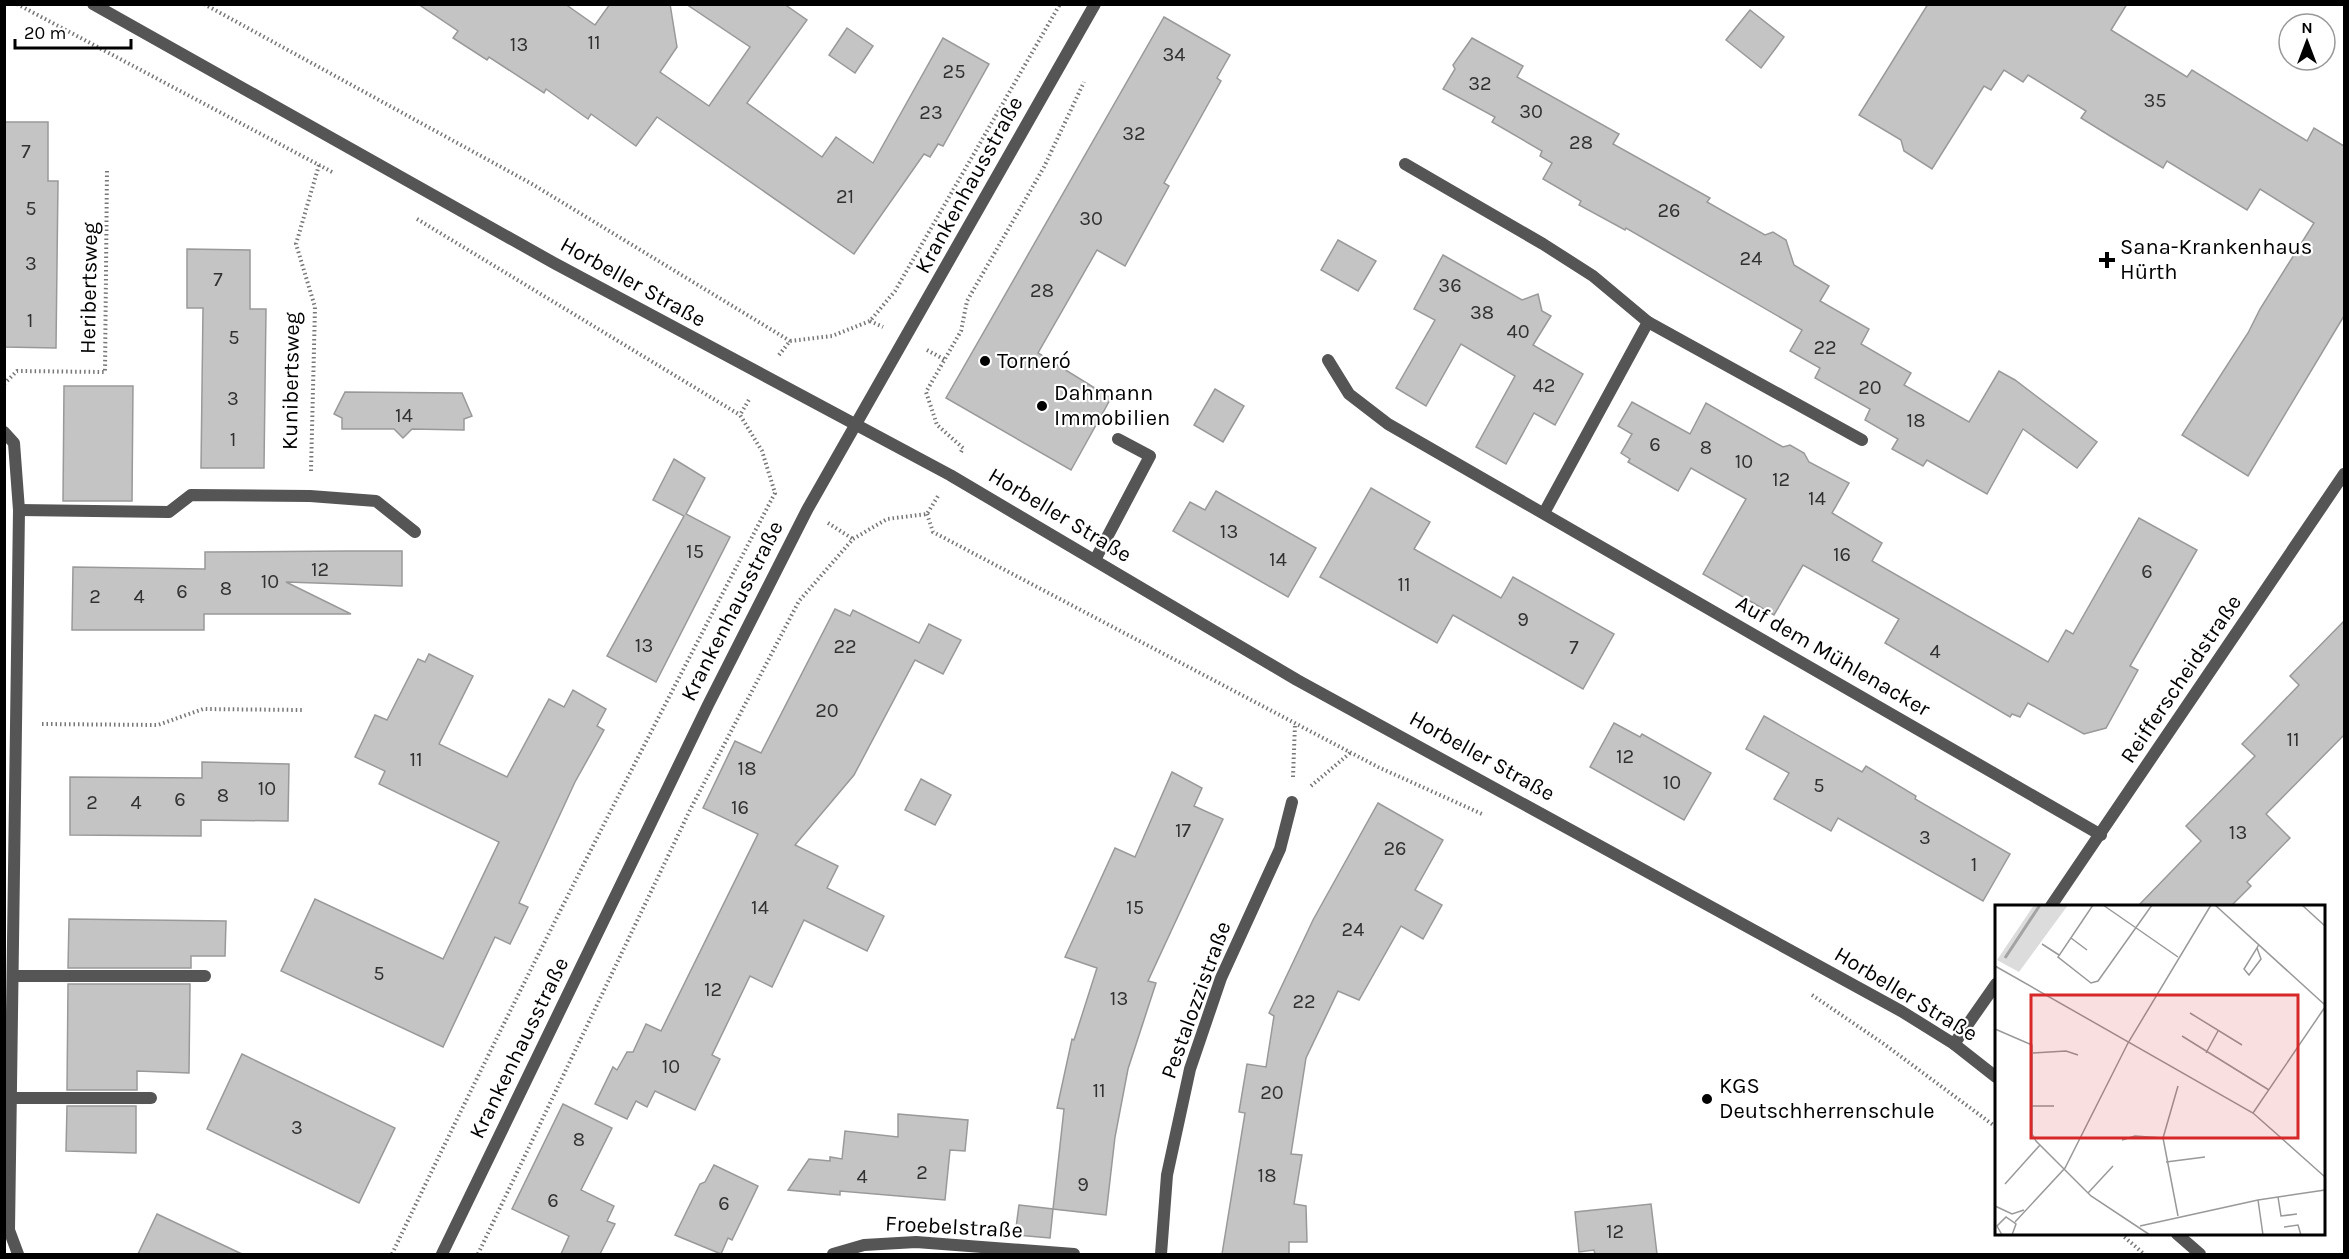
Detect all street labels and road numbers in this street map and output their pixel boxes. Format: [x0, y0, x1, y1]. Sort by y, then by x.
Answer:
street label: Krankenhausstraße [909, 92, 1029, 278]
street label: Heribertsweg [75, 221, 103, 354]
street label: Horbeller Straße [556, 231, 710, 333]
street label: Kunibertsweg [277, 311, 305, 450]
street label: Horbeller Straße [984, 462, 1136, 568]
street label: Krankenhausstraße [675, 517, 789, 705]
street label: Auf dem Mühlenacker [1731, 590, 1935, 722]
street label: Reifferscheidstraße [2115, 590, 2247, 768]
street label: Horbeller Straße [1405, 705, 1559, 807]
street label: Pestalozzistraße [1155, 918, 1237, 1082]
street label: Horbeller Straße [1830, 941, 1982, 1047]
street label: Krankenhausstraße [464, 953, 574, 1143]
street label: Froebelstraße [884, 1210, 1024, 1244]

